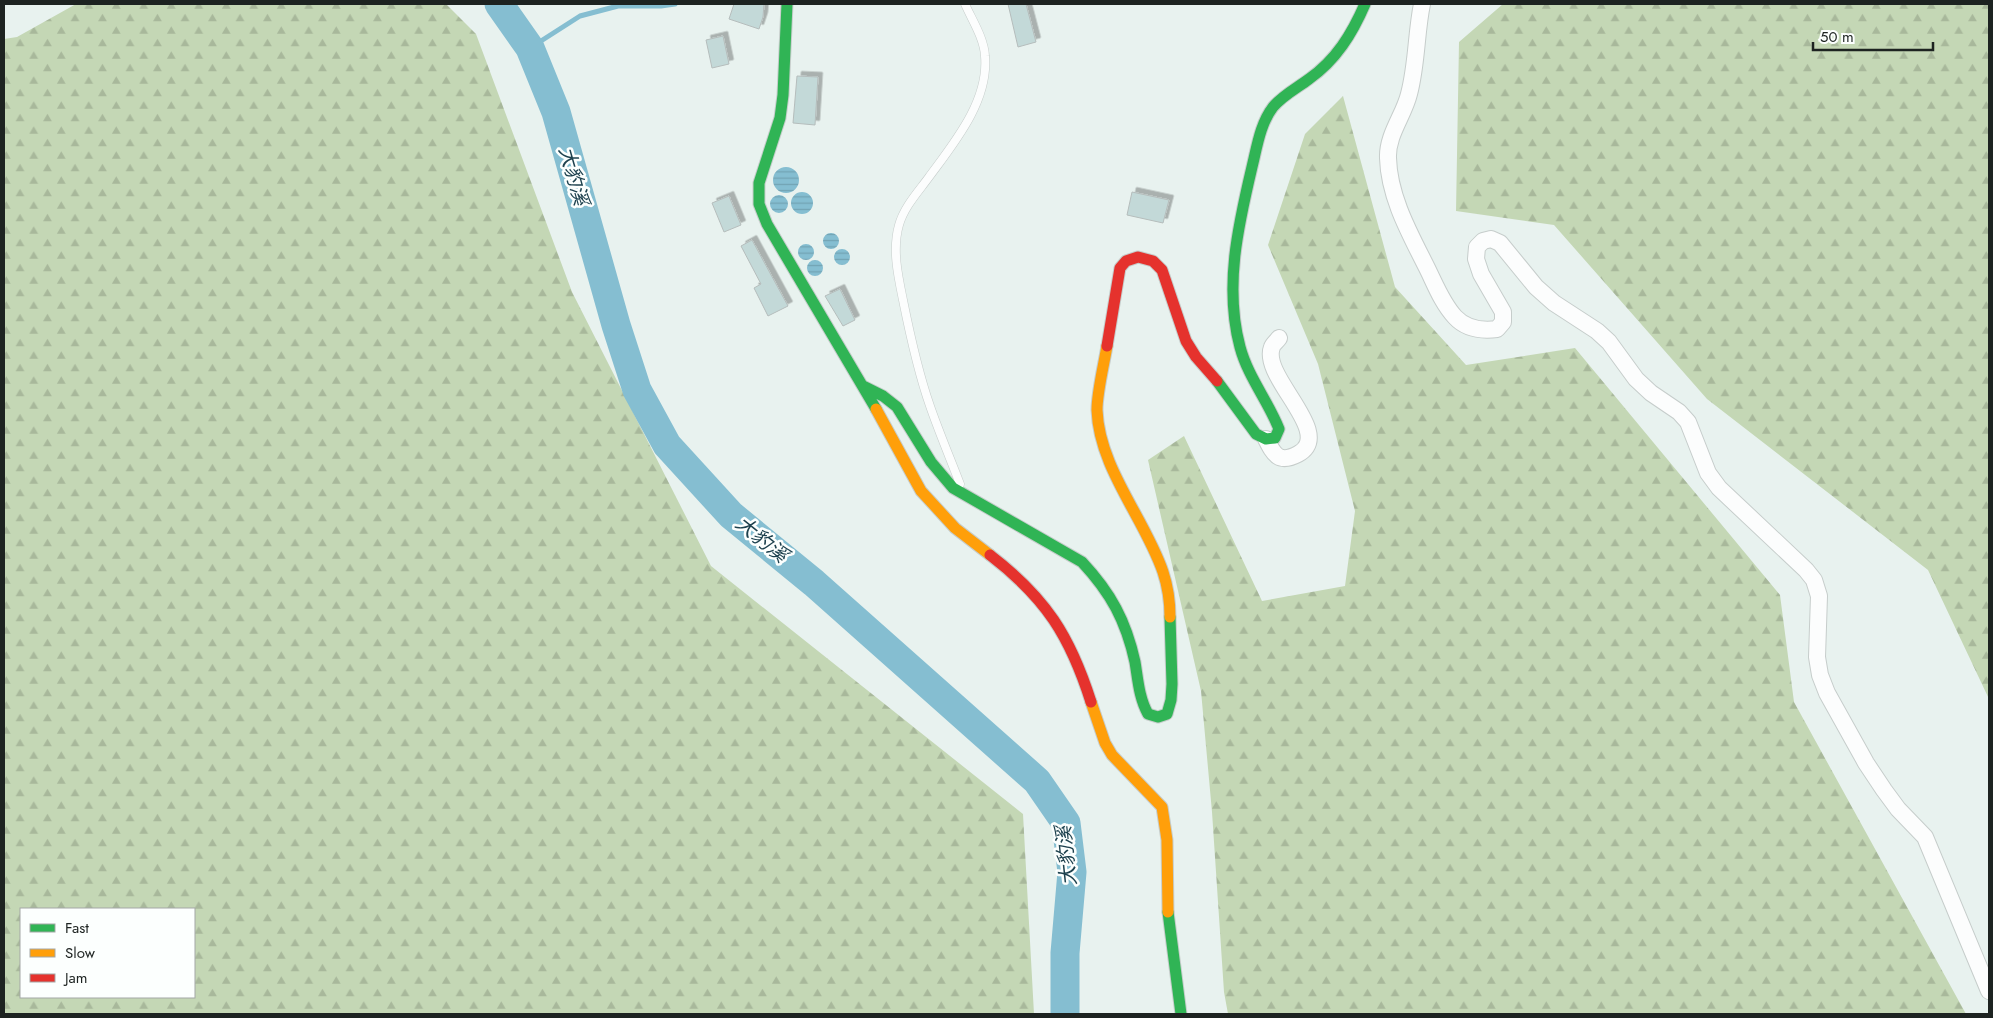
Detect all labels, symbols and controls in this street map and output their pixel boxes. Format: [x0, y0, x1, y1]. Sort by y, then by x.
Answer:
scale bar [1813, 20, 1933, 52]
text: 50 m [1820, 26, 1854, 48]
water label: 大豹溪 [551, 143, 597, 212]
water label: 大豹溪 [729, 509, 796, 571]
water label: 大豹溪 [1049, 822, 1084, 887]
legend [20, 908, 195, 998]
text: Fast [65, 917, 89, 939]
text: Slow [65, 942, 96, 964]
text: Jam [63, 967, 88, 989]

